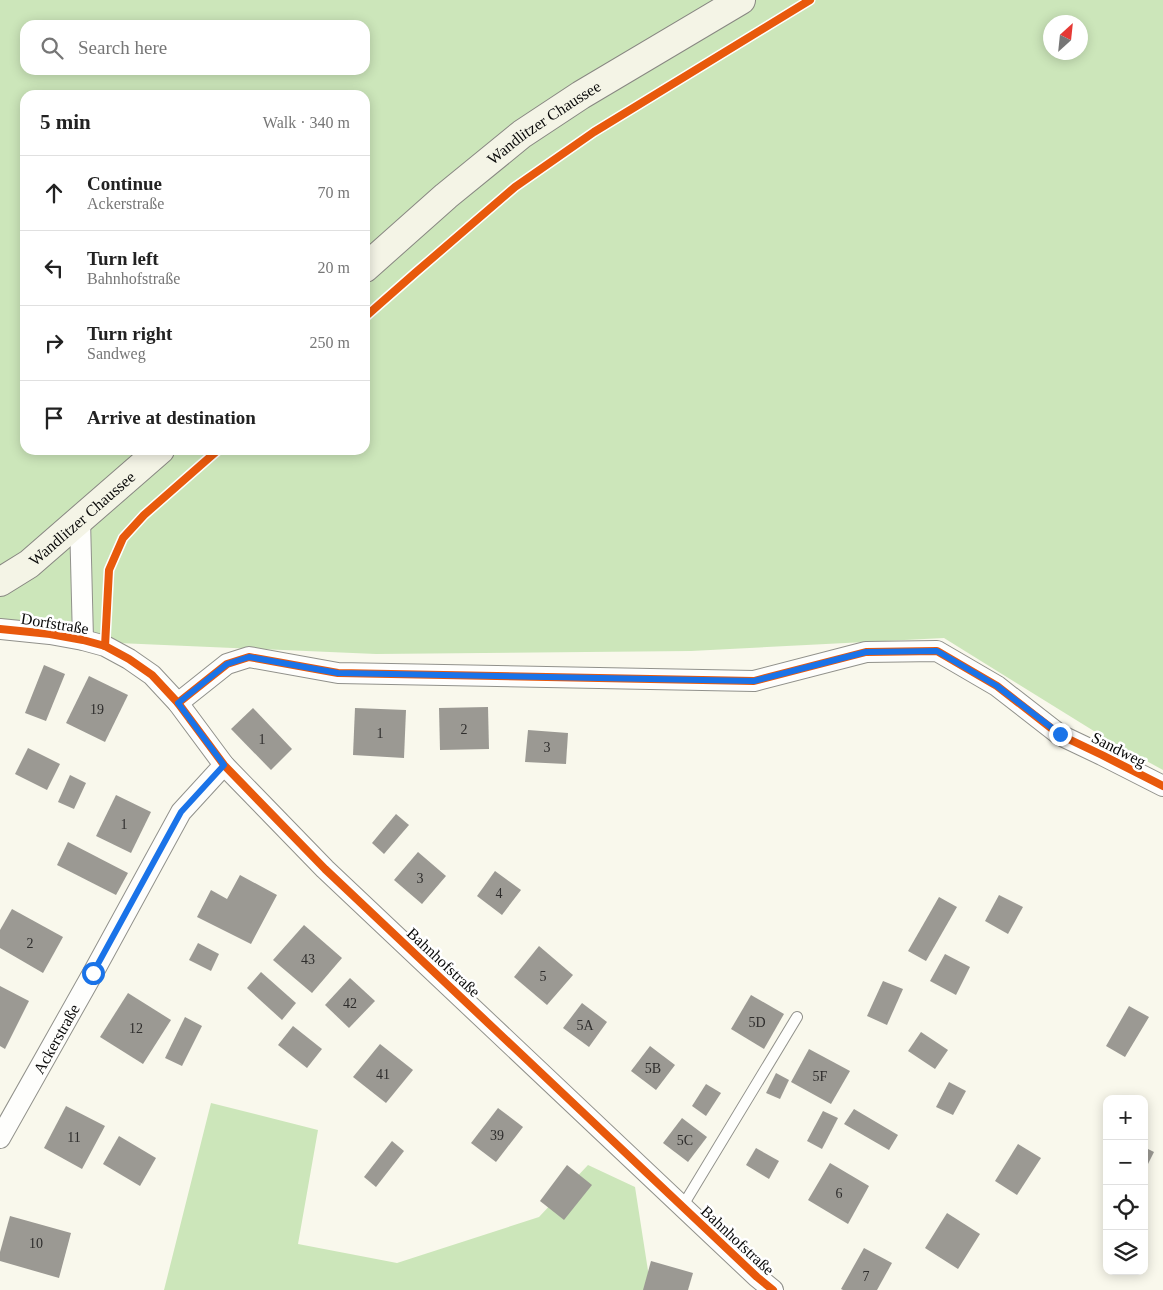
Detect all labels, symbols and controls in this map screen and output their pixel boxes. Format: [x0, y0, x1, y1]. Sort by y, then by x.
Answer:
north arrow [1043, 15, 1088, 60]
search box [20, 20, 370, 75]
icon: search [38, 34, 66, 62]
text: Search here [78, 37, 167, 58]
street label: Wandlitzer Chaussee [484, 77, 604, 168]
text: 5 min [40, 110, 91, 134]
text: Walk · 340 m [263, 114, 350, 131]
text: Continue [87, 173, 162, 194]
icon: ahead [40, 179, 68, 207]
text: 70 m [318, 184, 350, 201]
text: Ackerstraße [87, 195, 164, 212]
text: Turn left [87, 248, 159, 269]
icon: left [40, 254, 68, 282]
text: 20 m [318, 259, 350, 276]
text: Bahnhofstraße [87, 270, 180, 287]
text: Turn right [87, 323, 172, 344]
icon: right [40, 329, 68, 357]
text: 250 m [310, 334, 350, 351]
text: Sandweg [87, 345, 146, 362]
icon: arrive [40, 404, 68, 432]
text: Arrive at destination [87, 407, 256, 428]
street label: Wandlitzer Chaussee [26, 468, 138, 569]
street label: Dorfstraße [20, 610, 90, 637]
house number: 19 [90, 702, 104, 717]
house number: 2 [461, 722, 468, 737]
route end [1049, 723, 1072, 746]
house number: 1 [377, 726, 384, 741]
street label: Sandweg [1088, 729, 1149, 771]
house number: 1 [259, 732, 266, 747]
house number: 3 [544, 740, 551, 755]
house number: 1 [121, 817, 128, 832]
house number: 3 [417, 871, 424, 886]
house number: 4 [496, 886, 503, 901]
street label: Bahnhofstraße [404, 924, 484, 1000]
house number: 2 [27, 936, 34, 951]
house number: 43 [301, 952, 315, 967]
route start [82, 962, 105, 985]
house number: 5 [540, 969, 547, 984]
house number: 42 [343, 996, 357, 1011]
street label: Ackerstraße [30, 1001, 83, 1077]
house number: 5D [748, 1015, 766, 1030]
house number: 5A [576, 1018, 594, 1033]
house number: 12 [129, 1021, 143, 1036]
house number: 5B [645, 1061, 661, 1076]
house number: 41 [376, 1067, 390, 1082]
house number: 5F [813, 1069, 828, 1084]
map controls [1103, 1095, 1148, 1275]
button: + [1103, 1095, 1148, 1140]
house number: 39 [490, 1128, 504, 1143]
house number: 11 [67, 1130, 81, 1145]
house number: 5C [677, 1133, 693, 1148]
button: − [1103, 1140, 1148, 1185]
button: locate [1103, 1185, 1148, 1230]
house number: 6 [836, 1186, 843, 1201]
street label: Bahnhofstraße [698, 1202, 778, 1278]
button: layers [1103, 1230, 1148, 1275]
house number: 10 [29, 1236, 43, 1251]
house number: 7 [863, 1269, 870, 1284]

